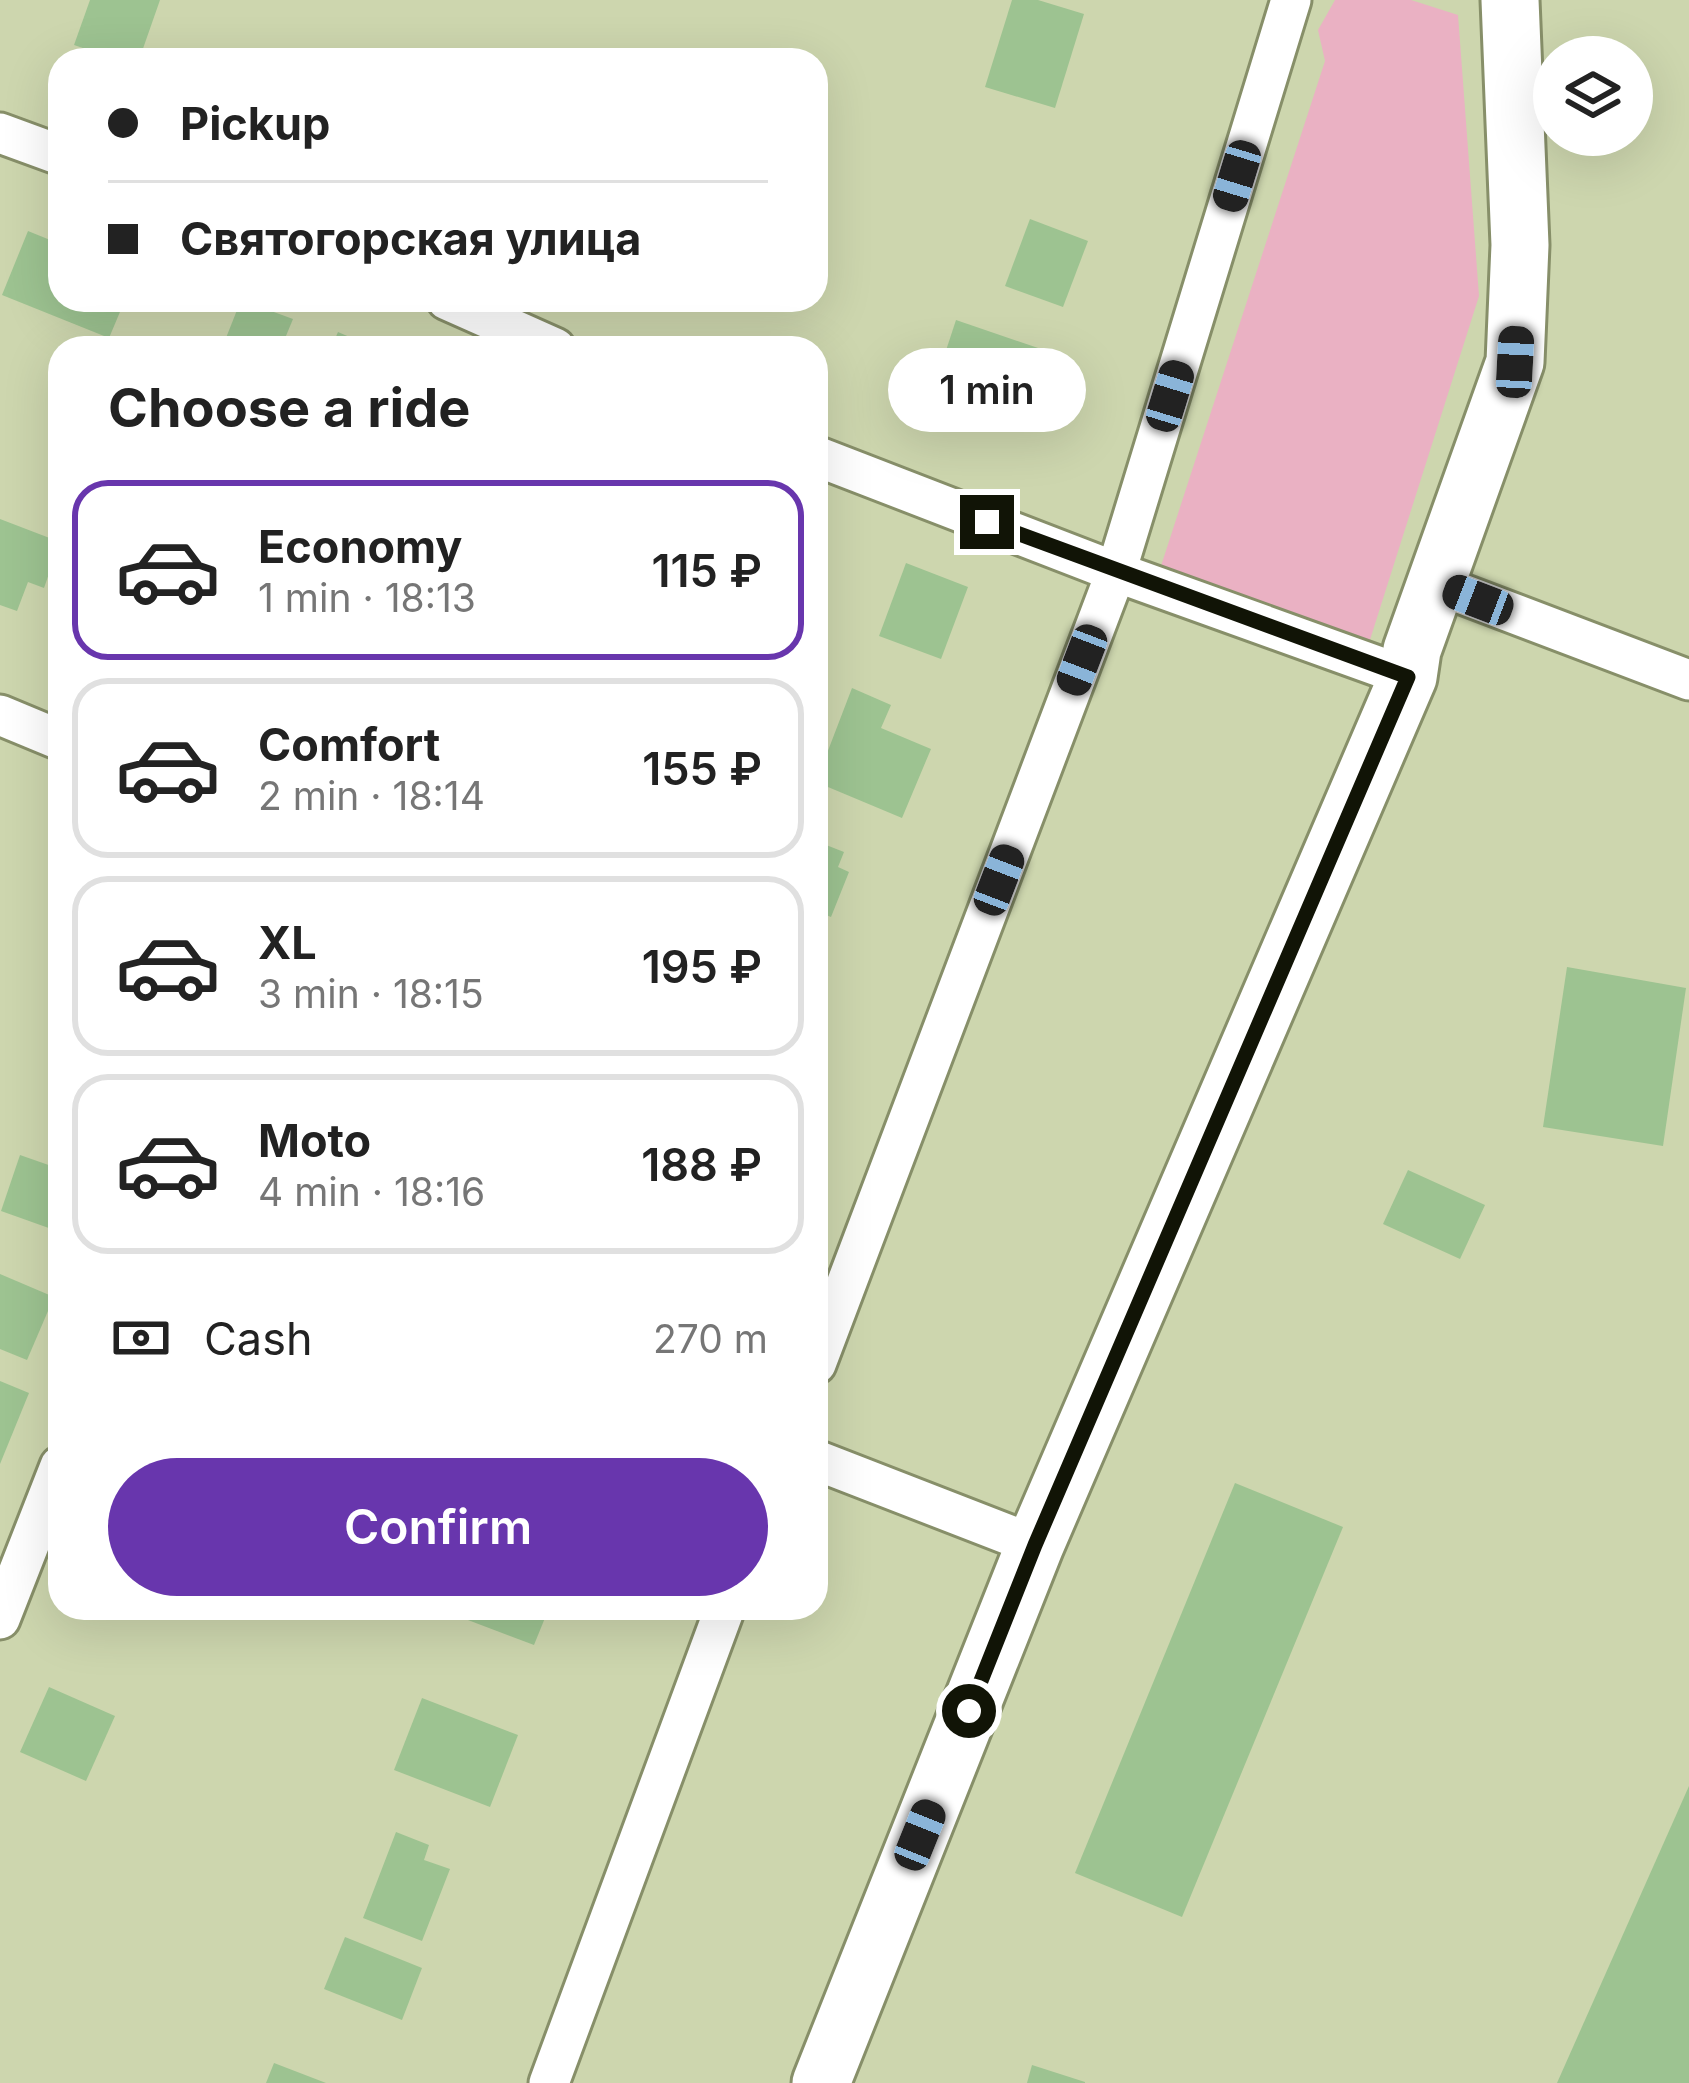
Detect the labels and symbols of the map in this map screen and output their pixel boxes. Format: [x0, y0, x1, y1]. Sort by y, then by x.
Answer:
car [1209, 136, 1265, 216]
car [1495, 325, 1535, 399]
callout: 1 min [888, 348, 1086, 432]
car [1142, 356, 1198, 436]
route end [960, 495, 1014, 549]
car [1438, 570, 1518, 630]
car [1052, 620, 1112, 700]
car [969, 840, 1029, 920]
route start [942, 1684, 996, 1738]
car [890, 1795, 950, 1875]

